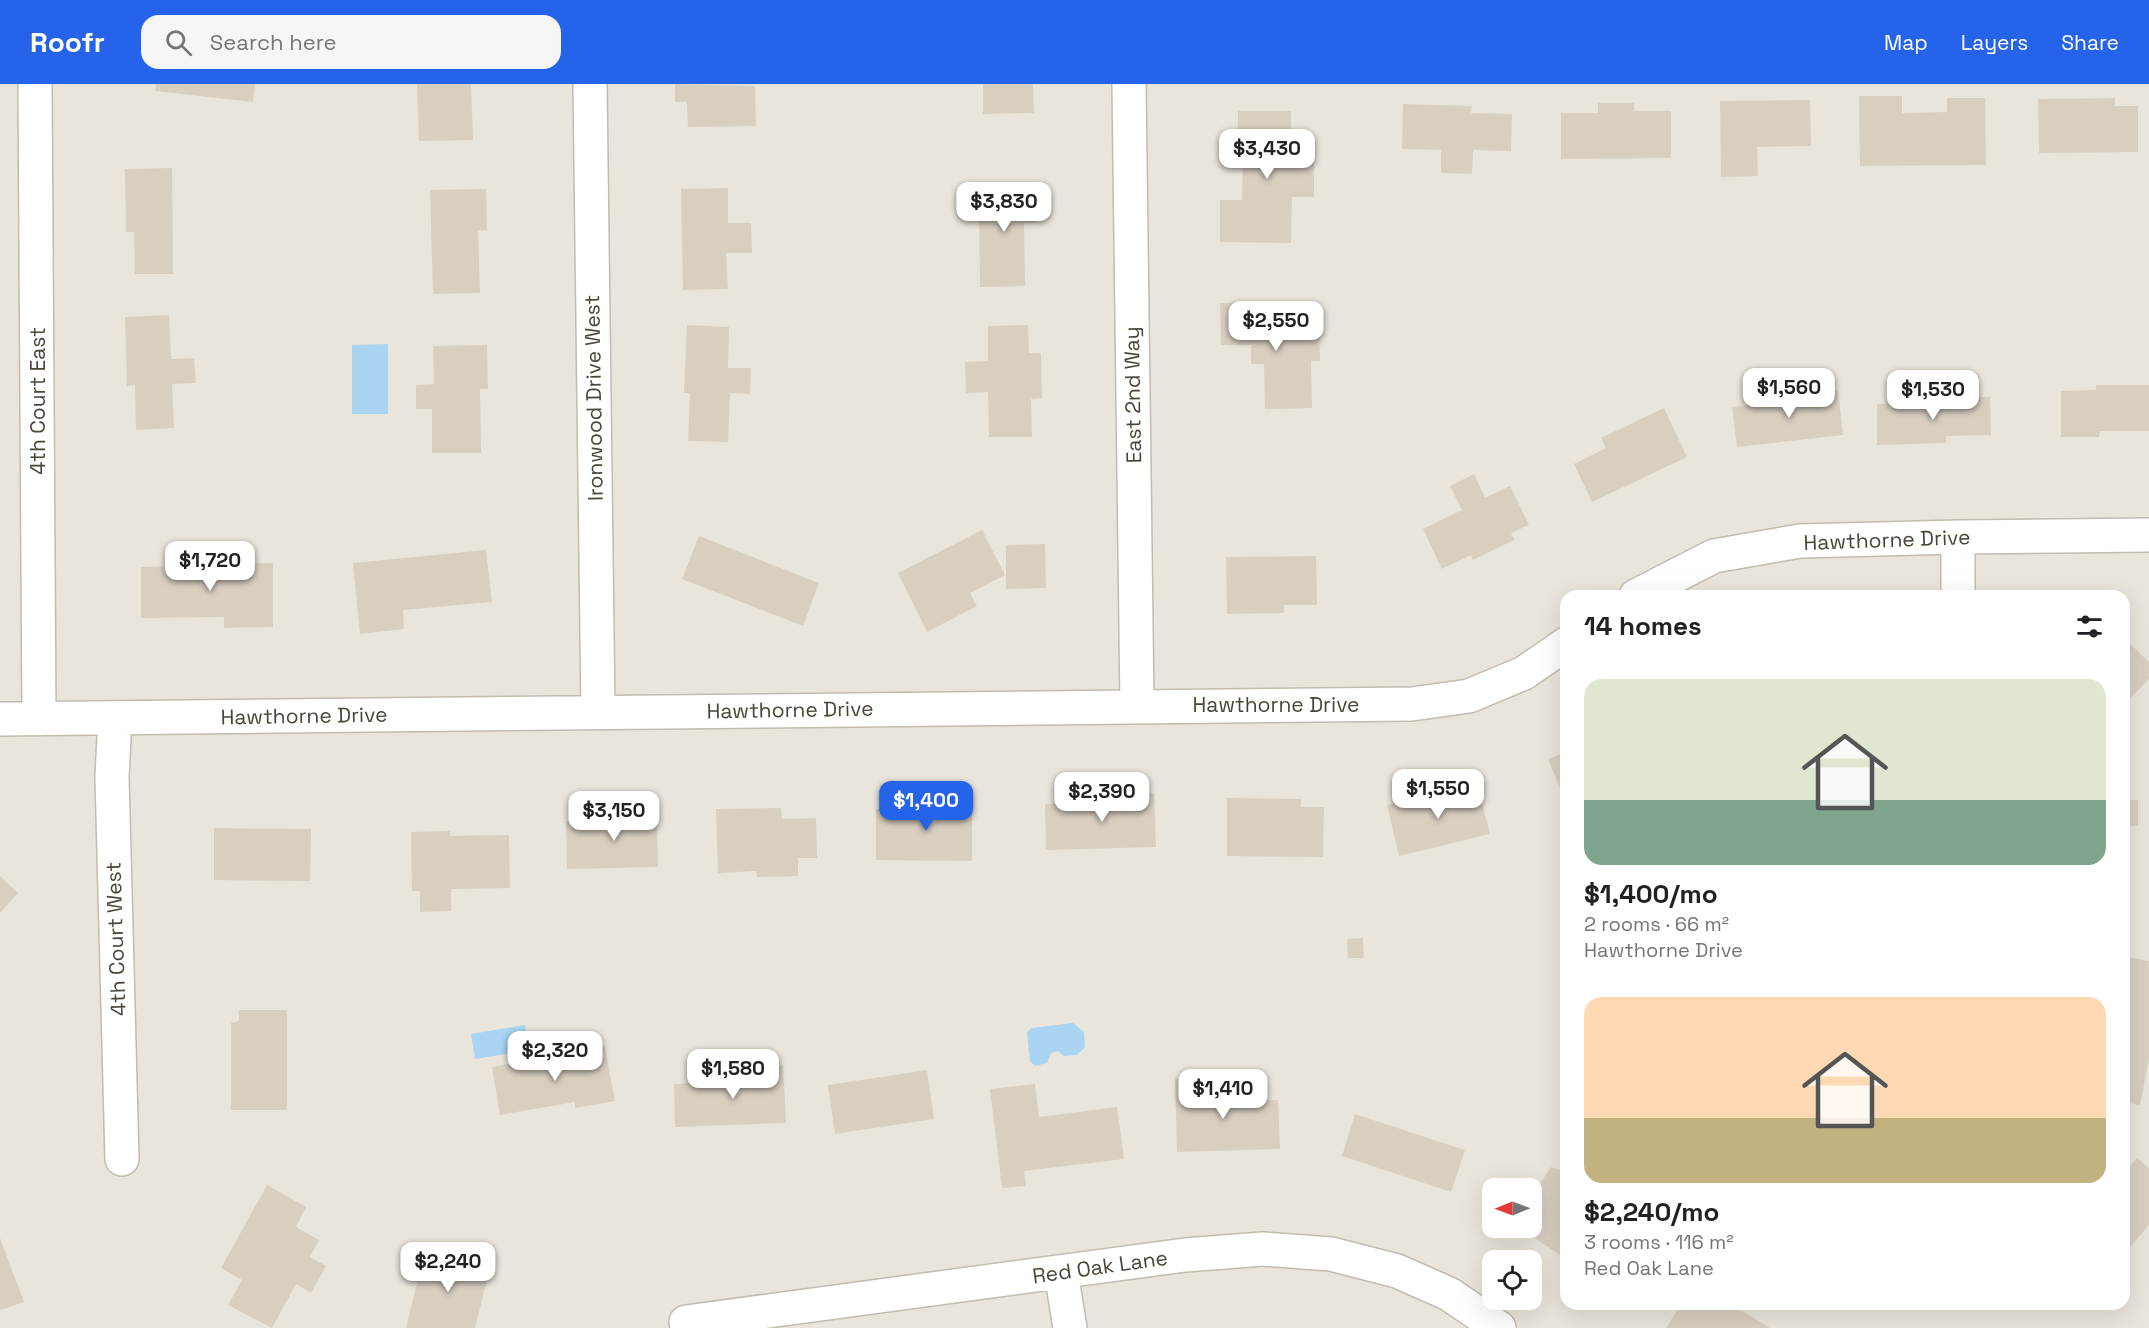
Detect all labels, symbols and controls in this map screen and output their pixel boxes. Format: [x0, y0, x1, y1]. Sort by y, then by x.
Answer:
search box [141, 15, 561, 69]
text: Roofr [30, 24, 105, 60]
icon: search [162, 26, 195, 59]
text: Search here [210, 28, 337, 56]
text: Map [1884, 29, 1928, 56]
text: Layers [1961, 29, 2028, 56]
text: Share [2061, 29, 2119, 56]
pin: $3,430 [1218, 129, 1316, 180]
text: $3,430 [1233, 135, 1301, 161]
pin: $3,830 [955, 182, 1053, 233]
text: $3,830 [970, 188, 1038, 214]
street label: Ironwood Drive West [578, 295, 609, 501]
pin: $2,550 [1227, 301, 1325, 352]
text: $2,550 [1243, 307, 1309, 333]
street label: East 2nd Way [1118, 326, 1147, 464]
street label: 4th Court East [24, 327, 51, 475]
pin: $1,560 [1740, 368, 1838, 419]
pin: $1,530 [1884, 370, 1982, 421]
text: $1,560 [1757, 374, 1821, 400]
text: $1,530 [1901, 376, 1965, 402]
street label: Hawthorne Drive [1803, 523, 1971, 556]
pin: $1,720 [161, 541, 259, 592]
text: $1,720 [179, 547, 241, 573]
text: 14 homes [1584, 609, 1702, 643]
icon: filters [2073, 610, 2106, 643]
street label: Hawthorne Drive [1193, 691, 1359, 718]
street label: Hawthorne Drive [706, 695, 874, 724]
street label: Hawthorne Drive [220, 701, 388, 730]
icon: home [1791, 718, 1899, 826]
pin: $1,550 [1389, 769, 1487, 820]
pin: $2,390 [1053, 772, 1151, 823]
text: $1,550 [1406, 775, 1470, 801]
text: $2,390 [1068, 778, 1136, 804]
pin: $1,400 [877, 781, 975, 832]
text: $1,400 [893, 787, 959, 813]
pin: $3,150 [565, 791, 663, 842]
text: $3,150 [582, 797, 646, 823]
street label: 4th Court West [99, 861, 132, 1017]
text: $1,400/mo [1584, 877, 1718, 911]
text: 2 rooms · 66 m² [1584, 911, 1729, 937]
text: Hawthorne Drive [1584, 937, 1743, 963]
pin: $2,320 [506, 1031, 604, 1082]
icon: home [1791, 1036, 1899, 1144]
text: $2,320 [522, 1037, 588, 1063]
pin: $1,580 [684, 1049, 782, 1100]
text: $1,580 [701, 1055, 765, 1081]
pin: $1,410 [1174, 1069, 1272, 1120]
text: $1,410 [1193, 1075, 1254, 1101]
north arrow [1482, 1178, 1542, 1238]
map controls [1482, 1178, 1542, 1310]
text: $2,240/mo [1584, 1195, 1719, 1229]
text: 3 rooms · 116 m² [1584, 1229, 1734, 1255]
pin: $2,240 [399, 1242, 497, 1293]
street label: Red Oak Lane [1031, 1244, 1169, 1289]
text: $2,240 [414, 1248, 482, 1274]
button: locate [1482, 1250, 1542, 1310]
text: Red Oak Lane [1584, 1255, 1714, 1281]

